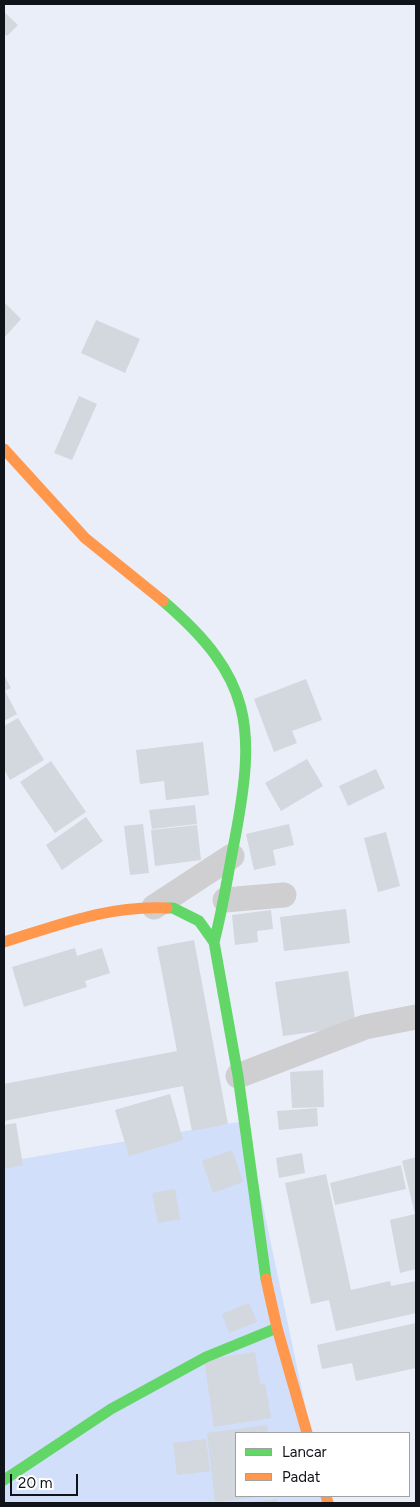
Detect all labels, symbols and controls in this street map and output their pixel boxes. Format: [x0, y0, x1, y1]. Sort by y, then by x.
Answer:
legend [235, 1432, 410, 1497]
text: Lancar [282, 1443, 327, 1461]
scale bar [12, 1464, 80, 1496]
text: Padat [282, 1468, 320, 1486]
text: 20 m [18, 1474, 52, 1492]

